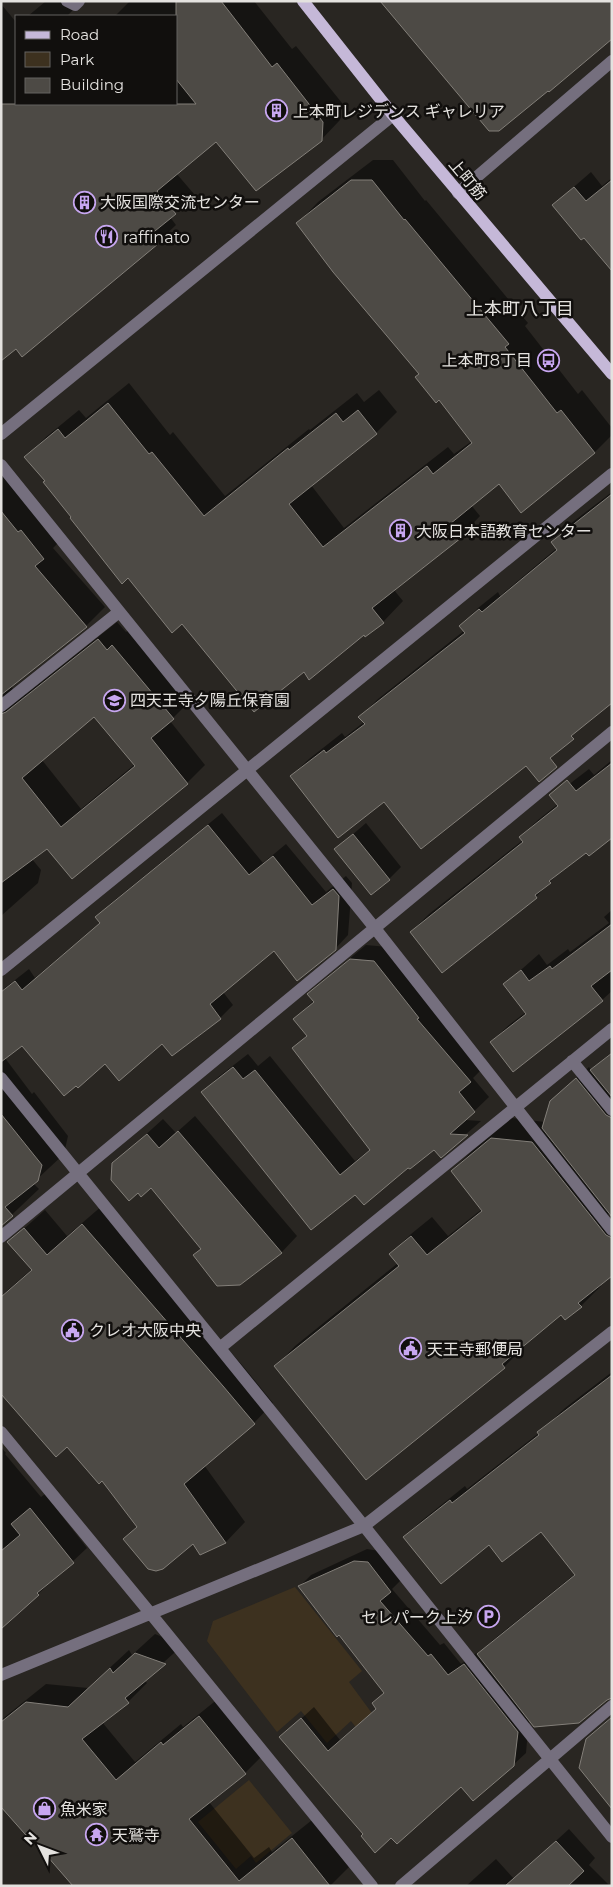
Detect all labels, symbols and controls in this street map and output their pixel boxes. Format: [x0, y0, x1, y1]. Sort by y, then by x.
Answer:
legend [15, 15, 178, 105]
text: Road [60, 25, 99, 44]
text: Park [60, 50, 94, 69]
text: Building [60, 75, 124, 94]
building icon: 上本町レジデンス ギャレリア [265, 99, 289, 123]
place label: 上本町レジデンス ギャレリア [293, 102, 505, 121]
street label: 上町筋 [445, 155, 490, 204]
building icon: 大阪国際交流センター [72, 190, 96, 214]
place label: 大阪国際交流センター [100, 193, 260, 212]
restaurant icon: raffinato [95, 225, 119, 249]
place label: raffinato [123, 228, 190, 247]
district label: 上本町八丁目 [466, 298, 574, 320]
bus stop icon: 上本町8丁目 [536, 348, 560, 372]
place label: 上本町8丁目 [442, 351, 532, 370]
building icon: 大阪日本語教育センター [388, 519, 412, 543]
place label: 大阪日本語教育センター [416, 522, 592, 541]
school or university icon: 四天王寺夕陽丘保育園 [102, 688, 126, 712]
place label: 四天王寺夕陽丘保育園 [130, 691, 290, 710]
public building icon: クレオ大阪中央 [61, 1318, 85, 1342]
place label: クレオ大阪中央 [89, 1321, 201, 1340]
public building icon: 天王寺郵便局 [399, 1337, 423, 1361]
place label: 天王寺郵便局 [427, 1340, 523, 1359]
parking icon: セレパーク上汐 [477, 1605, 501, 1629]
place label: セレパーク上汐 [361, 1608, 473, 1627]
shop icon: 魚米家 [32, 1797, 56, 1821]
place label: 魚米家 [60, 1800, 108, 1819]
north arrow [15, 1822, 65, 1872]
temple icon: 天鷲寺 [84, 1823, 108, 1847]
place label: 天鷲寺 [112, 1826, 160, 1845]
text: N [20, 1828, 41, 1849]

